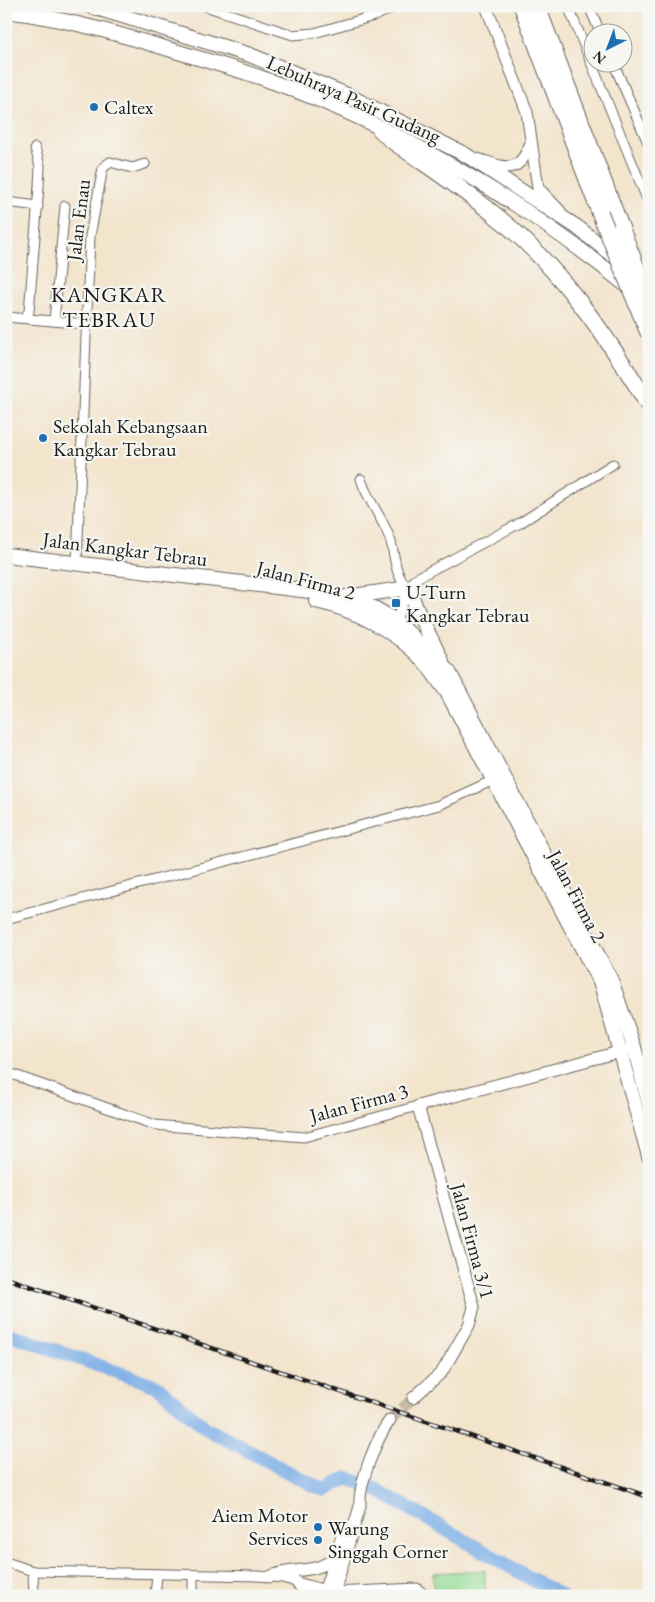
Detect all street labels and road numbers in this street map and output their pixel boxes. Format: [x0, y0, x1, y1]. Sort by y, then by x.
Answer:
street label: Lebuhraya Pasir Gudang [263, 49, 445, 149]
street label: Jalan Enau [60, 177, 96, 265]
street label: Jalan Kangkar Tebrau [39, 526, 209, 572]
street label: Jalan Firma 2 [252, 554, 359, 606]
street label: Jalan Firma 2 [541, 844, 612, 947]
street label: Jalan Firma 3 [305, 1077, 411, 1129]
street label: Jalan Firma 3/1 [445, 1178, 501, 1302]

